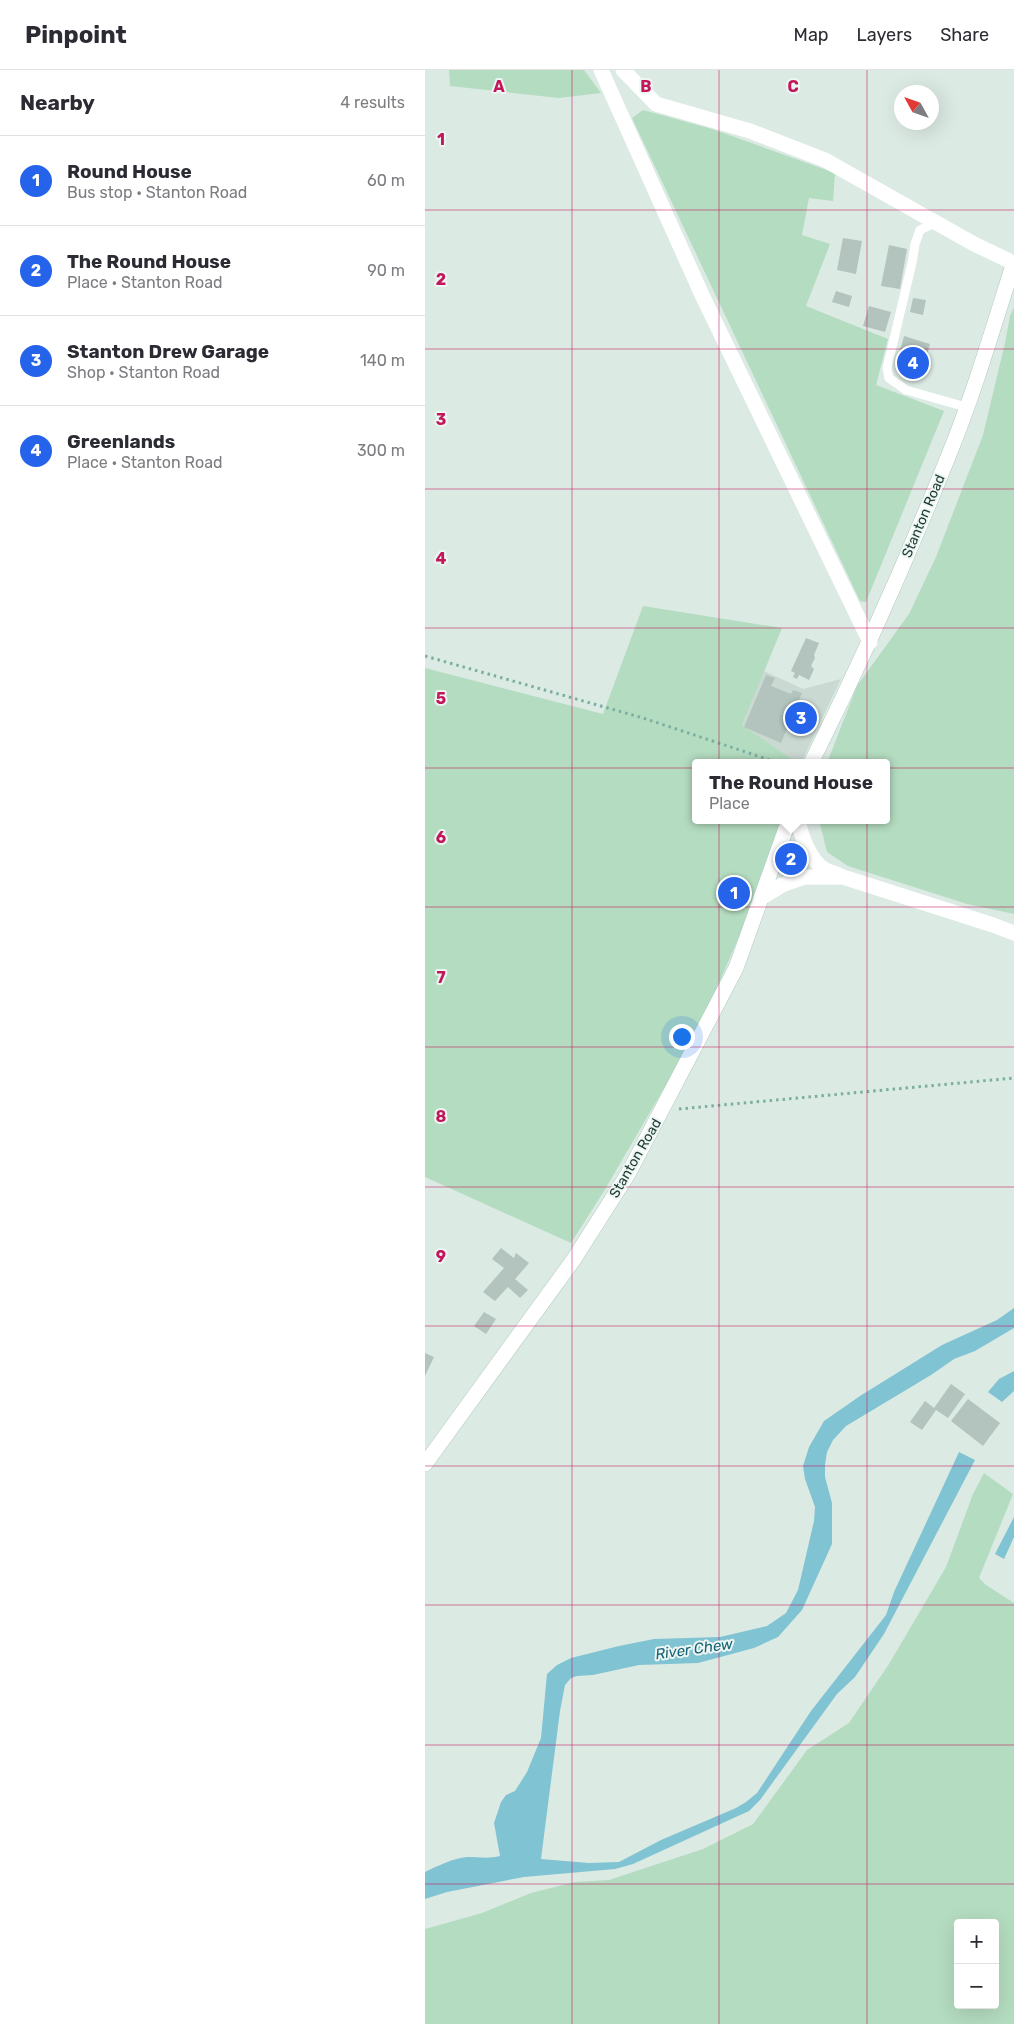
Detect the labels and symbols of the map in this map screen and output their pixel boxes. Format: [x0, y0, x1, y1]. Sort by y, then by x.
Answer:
text: A [493, 77, 505, 96]
text: B [640, 77, 652, 96]
text: C [787, 77, 799, 96]
north arrow [894, 85, 939, 130]
text: 1 [437, 130, 445, 149]
text: 2 [436, 270, 446, 289]
pin: 4 [897, 344, 929, 382]
text: 3 [436, 410, 446, 429]
street label: Stanton Road [898, 472, 949, 560]
text: 4 [436, 549, 447, 568]
text: 5 [436, 689, 446, 708]
pin: 3 [785, 699, 817, 737]
text: 6 [436, 828, 446, 847]
pin: 2 [775, 840, 807, 878]
pin: 1 [718, 874, 750, 912]
text: 7 [436, 968, 446, 987]
your location [669, 1024, 695, 1050]
text: 8 [436, 1107, 447, 1126]
street label: Stanton Road [606, 1116, 665, 1201]
text: 9 [436, 1247, 446, 1266]
water label: River Chew [654, 1635, 735, 1663]

